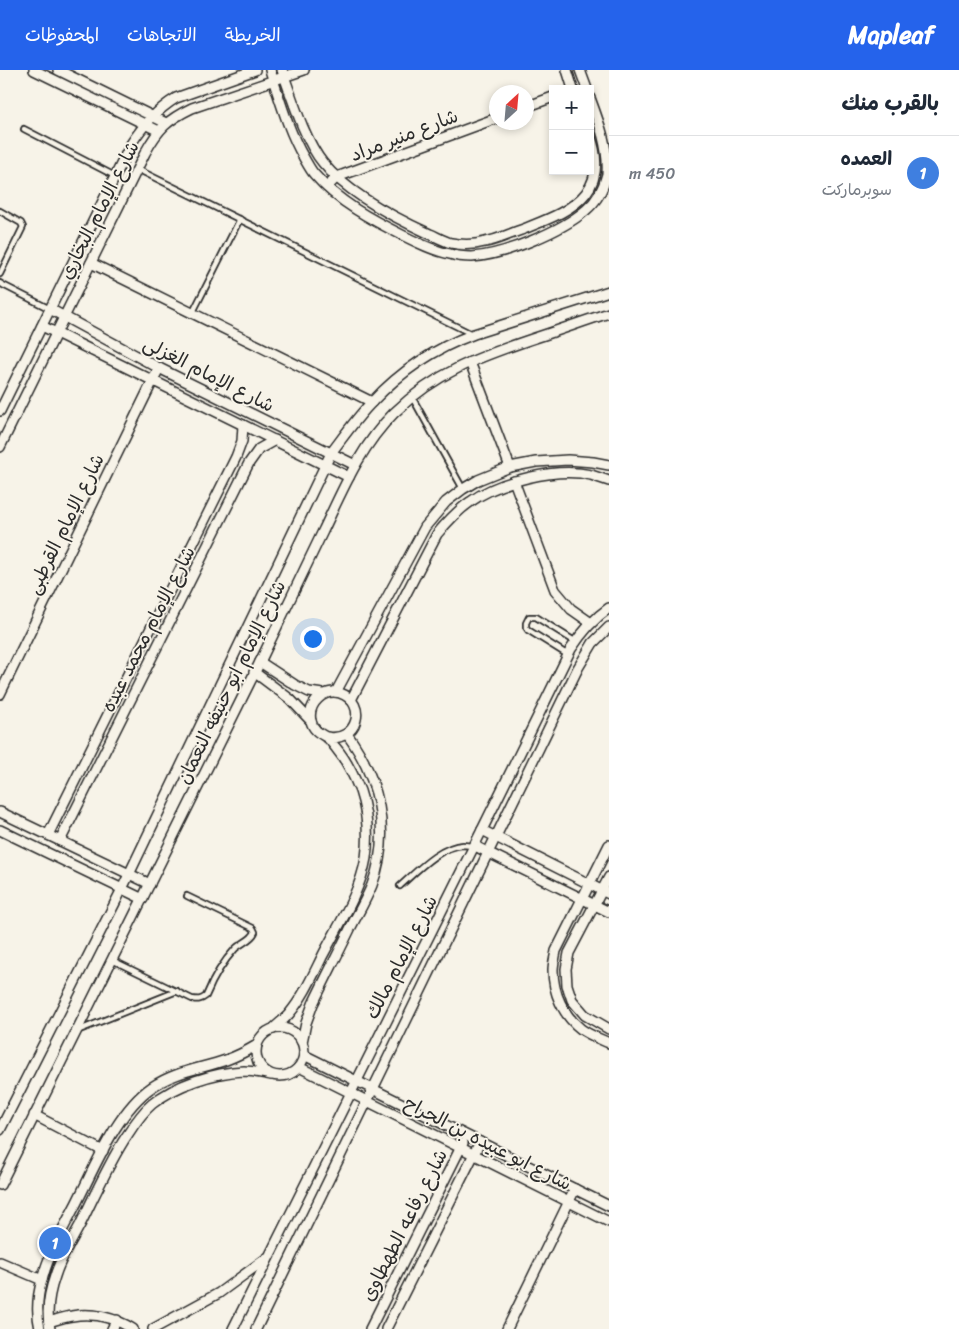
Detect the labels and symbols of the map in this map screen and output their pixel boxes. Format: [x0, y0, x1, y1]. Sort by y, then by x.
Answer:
north arrow [489, 85, 534, 130]
street label: شارع منير مراد [345, 99, 463, 171]
street label: شارع الإمام البخاري [50, 135, 148, 285]
street label: شارع الإمام الغزلى [137, 327, 281, 421]
street label: شارع الإمام القرطبى [17, 448, 113, 600]
street label: شارع الإمام محمد عبده [92, 540, 204, 718]
street label: شارع الإمام ابو حنيفه النعمان [167, 574, 295, 790]
your location [300, 626, 326, 652]
street label: شارع الإمام مالك [355, 889, 447, 1025]
street label: شارع ابو عبيده بن الجراح [398, 1086, 578, 1200]
street label: شارع رفاعه الطهطاوى [351, 1143, 457, 1307]
pin: 1 [39, 1224, 71, 1262]

